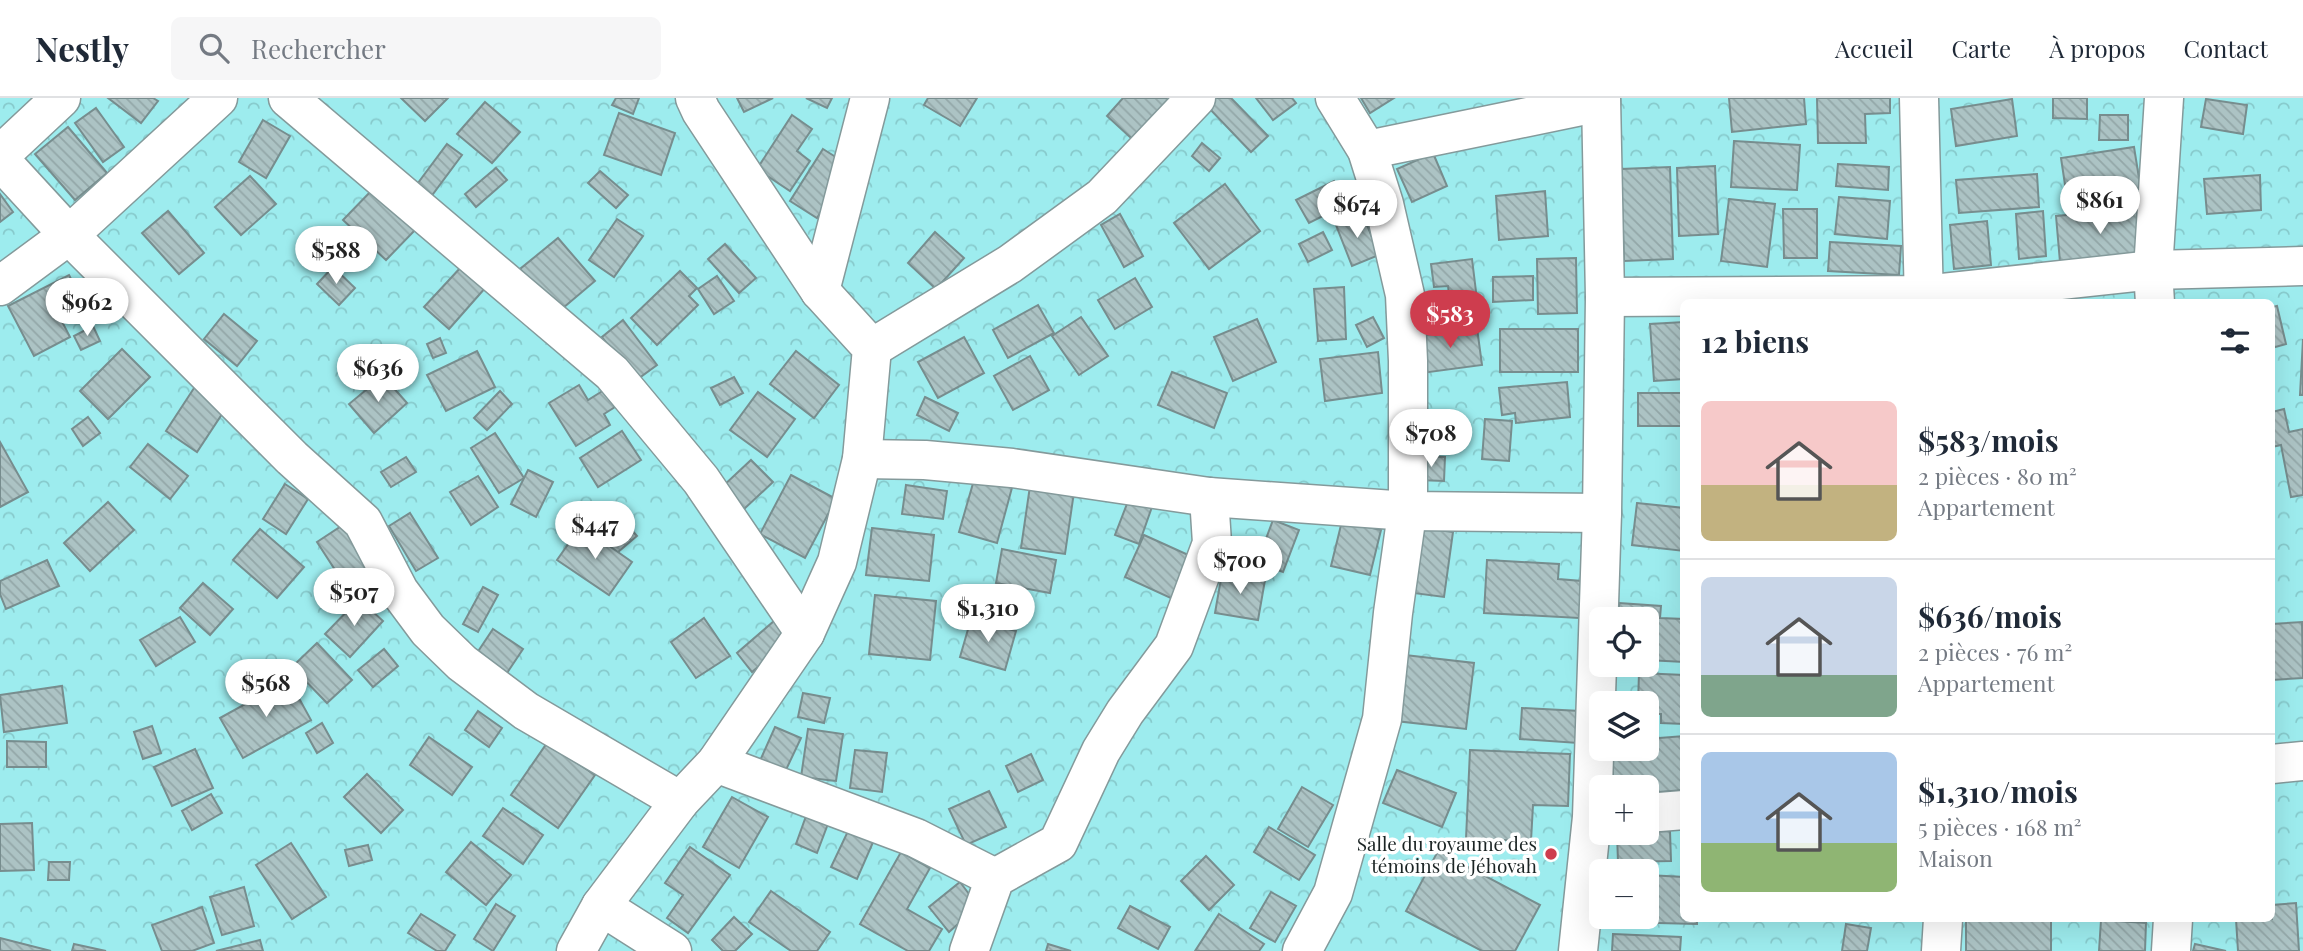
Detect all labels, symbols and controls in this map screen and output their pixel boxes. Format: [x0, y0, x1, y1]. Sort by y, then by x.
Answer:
search box [171, 17, 661, 80]
text: Nestly [35, 26, 129, 70]
icon: search [195, 29, 233, 67]
text: Rechercher [251, 31, 386, 66]
text: Accueil [1835, 32, 1913, 64]
text: Carte [1951, 32, 2011, 64]
text: À propos [2049, 32, 2145, 64]
text: Contact [2183, 32, 2268, 64]
pin: $861 [2059, 176, 2141, 236]
pin: $674 [1316, 180, 1398, 240]
text: $861 [2076, 183, 2124, 214]
text: $674 [1333, 187, 1381, 218]
pin: $588 [295, 226, 377, 286]
text: $588 [311, 233, 361, 264]
pin: $962 [46, 278, 128, 338]
text: $962 [62, 285, 112, 316]
pin: $583 [1409, 290, 1491, 350]
text: $583 [1426, 297, 1474, 328]
text: 12 biens [1701, 321, 1809, 361]
icon: filters [2216, 322, 2254, 360]
pin: $636 [337, 344, 419, 404]
text: $636 [353, 351, 403, 382]
pin: $708 [1390, 410, 1472, 469]
text: $708 [1405, 416, 1457, 447]
text: $583/mois [1918, 420, 2059, 460]
icon: home [1757, 429, 1841, 513]
text: 2 pièces · 80 m² [1918, 460, 2077, 491]
text: Appartement [1918, 491, 2055, 522]
pin: $447 [554, 502, 636, 561]
text: $447 [571, 508, 619, 539]
pin: $700 [1199, 536, 1281, 596]
text: $700 [1213, 543, 1267, 574]
pin: $507 [313, 568, 395, 628]
text: $507 [329, 575, 379, 606]
pin: $1,310 [931, 584, 1045, 644]
text: $1,310 [957, 591, 1019, 622]
text: $636/mois [1918, 596, 2062, 636]
icon: home [1757, 605, 1841, 689]
map controls [1589, 607, 1659, 929]
button: locate [1589, 607, 1659, 677]
text: 2 pièces · 76 m² [1918, 636, 2072, 667]
pin: $568 [225, 660, 307, 719]
text: $568 [241, 666, 291, 697]
text: Appartement [1918, 667, 2055, 698]
button: layers [1589, 691, 1659, 761]
text: $1,310/mois [1918, 771, 2078, 811]
button: + [1589, 775, 1659, 845]
icon: home [1757, 780, 1841, 864]
text: 5 pièces · 168 m² [1918, 811, 2082, 842]
place label: Salle du royaume des témoins de Jéhovah [1357, 830, 1537, 878]
text: Maison [1918, 842, 1993, 873]
marker: Salle du royaume des témoins de Jéhovah [1543, 846, 1559, 862]
button: − [1589, 859, 1659, 929]

